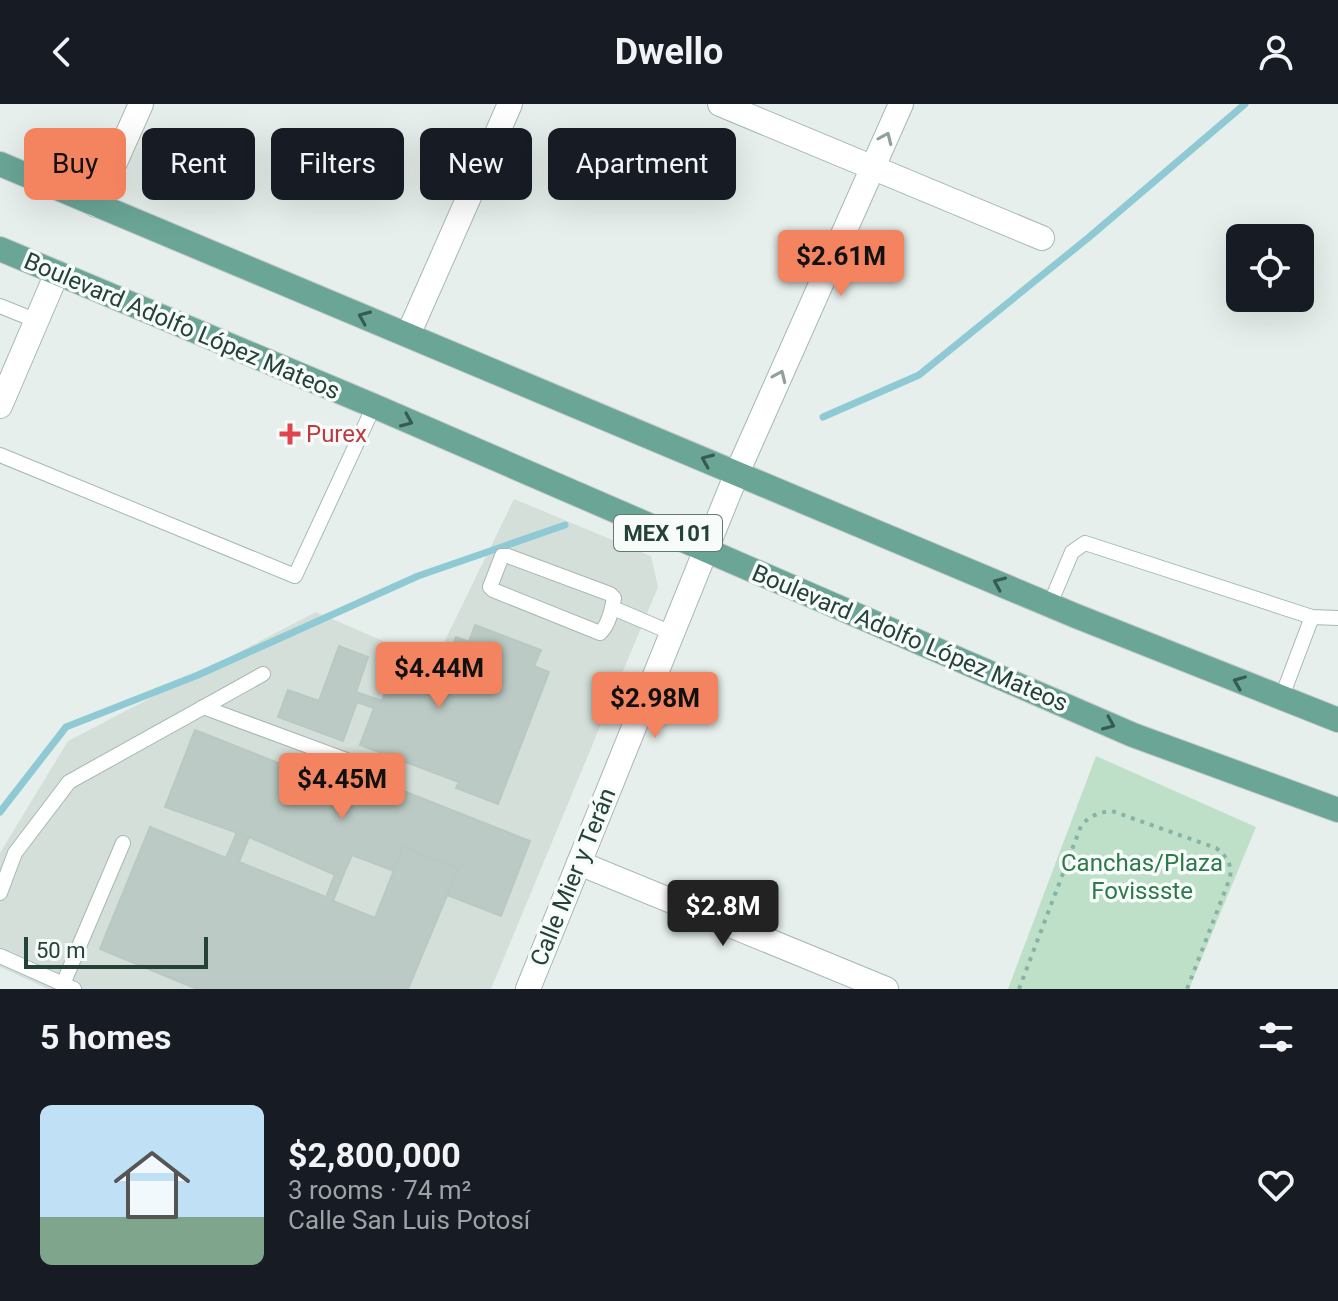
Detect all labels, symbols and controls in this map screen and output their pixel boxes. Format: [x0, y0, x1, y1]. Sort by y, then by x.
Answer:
icon: back [40, 30, 84, 74]
icon: person [1254, 30, 1298, 74]
text: Dwello [615, 31, 723, 73]
chip: Buy [24, 128, 126, 200]
chip: Rent [142, 128, 255, 200]
chip: Filters [271, 128, 404, 200]
chip: New [420, 128, 532, 200]
chip: Apartment [548, 128, 736, 200]
one-way arrow [876, 132, 892, 147]
map controls [1226, 224, 1314, 312]
button: locate [1226, 224, 1314, 312]
pin: $2.61M [776, 230, 906, 298]
text: $2.61M [796, 241, 886, 271]
street label: Boulevard Adolfo López Mateos [20, 247, 344, 405]
one-way arrow [358, 311, 372, 327]
one-way arrow [770, 370, 786, 384]
one-way arrow [399, 411, 414, 427]
place label: Purex [306, 420, 367, 448]
marker: Purex [281, 425, 299, 443]
one-way arrow [701, 454, 715, 470]
road number: MEX 101 [614, 515, 722, 551]
street label: Boulevard Adolfo López Mateos [748, 559, 1072, 717]
one-way arrow [993, 576, 1007, 592]
pin: $4.44M [374, 642, 504, 710]
text: $4.44M [394, 653, 484, 683]
pin: $2.98M [590, 672, 720, 740]
one-way arrow [1233, 675, 1247, 692]
text: $2.98M [610, 683, 700, 713]
one-way arrow [1100, 715, 1115, 731]
pin: $4.45M [277, 753, 407, 821]
text: $4.45M [297, 764, 387, 794]
street label: Calle Mier y Terán [525, 784, 621, 970]
park label: Canchas/Plaza Fovissste [1061, 849, 1223, 905]
pin: $2.8M [667, 880, 779, 948]
text: $2.8M [685, 891, 761, 921]
scale bar [24, 933, 208, 969]
text: 50 m [36, 938, 85, 963]
icon: filters [1254, 1015, 1298, 1059]
text: 5 homes [40, 1017, 171, 1057]
text: $2,800,000 [288, 1135, 461, 1175]
icon: home [104, 1137, 200, 1233]
icon: heart [1254, 1163, 1298, 1207]
text: 3 rooms · 74 m² [288, 1175, 471, 1205]
text: Calle San Luis Potosí [288, 1205, 530, 1235]

